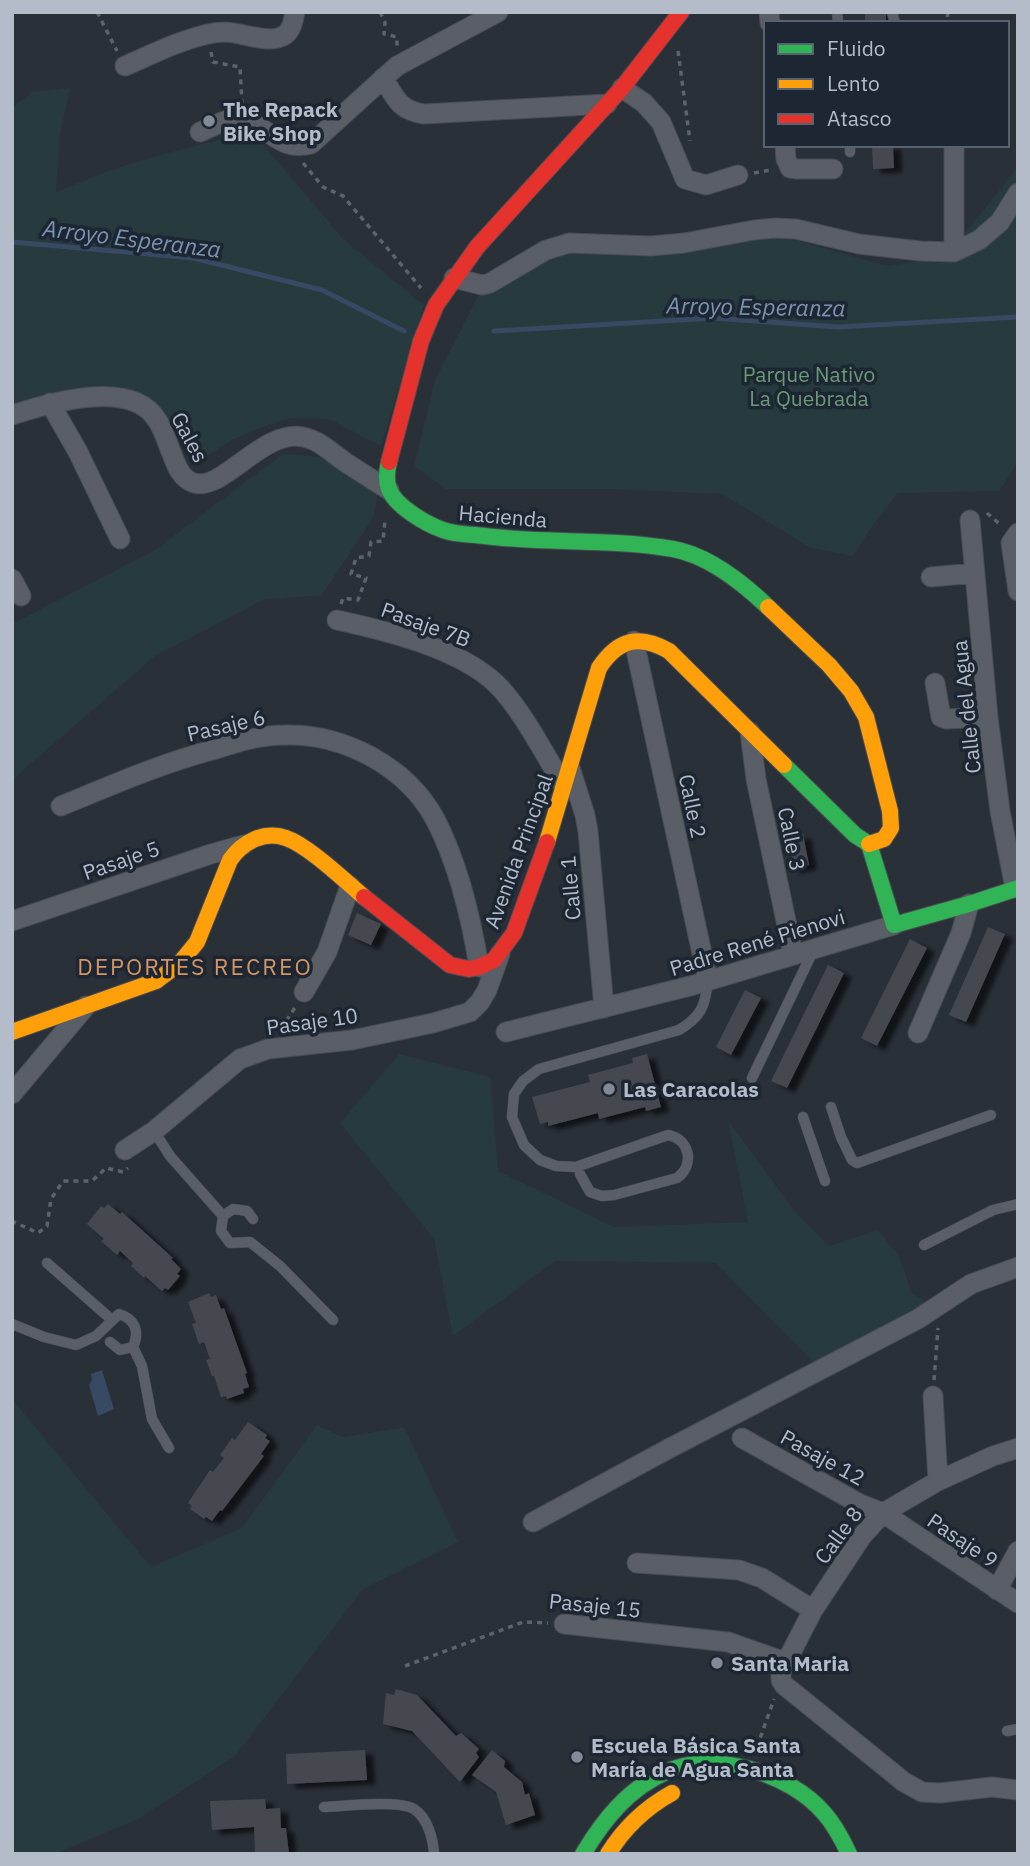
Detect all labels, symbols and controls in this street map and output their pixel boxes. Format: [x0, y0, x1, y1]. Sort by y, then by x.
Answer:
legend [764, 21, 1009, 147]
text: Fluido [827, 34, 886, 62]
text: Lento [827, 69, 880, 97]
place label: The Repack Bike Shop [223, 95, 339, 147]
text: Atasco [827, 104, 891, 132]
marker: The Repack Bike Shop [201, 113, 217, 129]
water label: Arroyo Esperanza [40, 212, 223, 264]
water label: Arroyo Esperanza [665, 289, 846, 323]
park label: Parque Nativo La Quebrada [743, 360, 875, 412]
street label: Gales [165, 407, 215, 467]
street label: Hacienda [458, 498, 548, 534]
street label: Pasaje 7B [377, 595, 475, 653]
street label: Calle del Agua [945, 639, 987, 775]
street label: Pasaje 6 [184, 702, 268, 748]
street label: Avenida Principal [477, 770, 559, 932]
street label: Calle 2 [673, 771, 713, 841]
street label: Calle 3 [772, 804, 812, 874]
street label: Pasaje 5 [79, 834, 163, 886]
street label: Calle 1 [553, 855, 587, 921]
street label: Padre René Pienovi [666, 902, 848, 982]
district label: DEPORTES RECREO [77, 951, 313, 981]
street label: Pasaje 10 [264, 1001, 360, 1041]
place label: Las Caracolas [623, 1075, 759, 1103]
marker: Las Caracolas [601, 1081, 617, 1097]
street label: Pasaje 12 [776, 1422, 870, 1492]
street label: Calle 8 [808, 1501, 868, 1569]
street label: Pasaje 9 [922, 1506, 1004, 1574]
street label: Pasaje 15 [548, 1586, 642, 1624]
place label: Santa Maria [731, 1649, 849, 1677]
marker: Santa Maria [709, 1655, 725, 1671]
place label: Escuela Básica Santa María de Agua Santa [591, 1731, 801, 1783]
marker: Escuela Básica Santa María de Agua Santa [569, 1749, 585, 1765]

